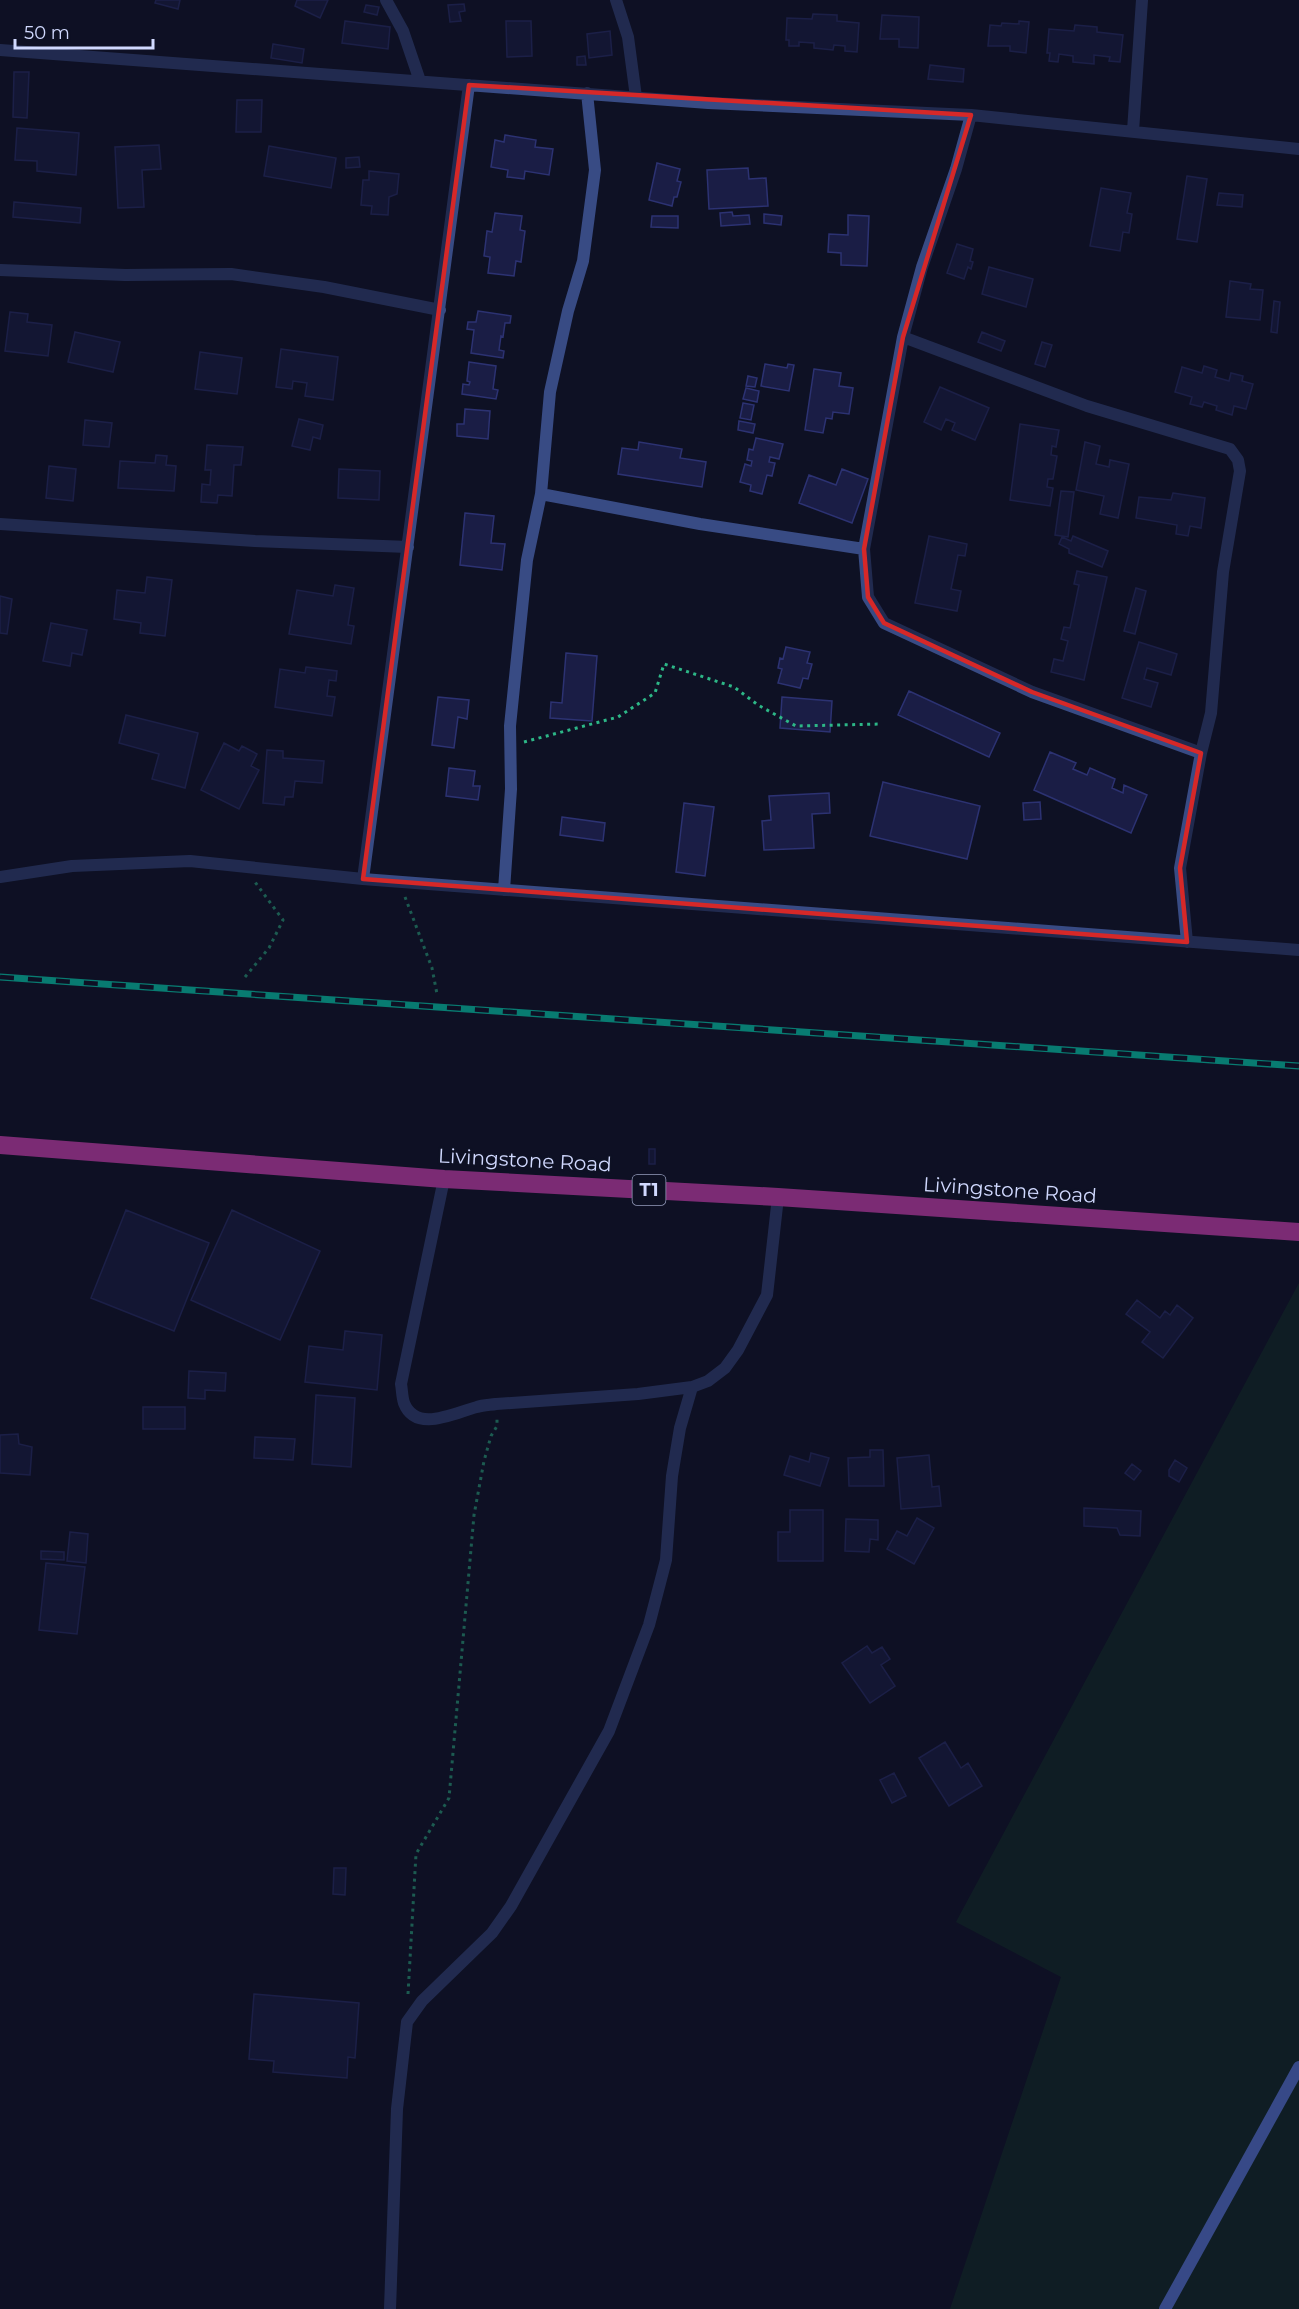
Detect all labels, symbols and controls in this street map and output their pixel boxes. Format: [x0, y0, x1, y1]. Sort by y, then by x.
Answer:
scale bar [15, 12, 153, 50]
text: 50 m [24, 22, 70, 44]
street label: Livingstone Road [438, 1143, 612, 1177]
street label: Livingstone Road [922, 1172, 1098, 1208]
road number: T1 [632, 1175, 666, 1205]

